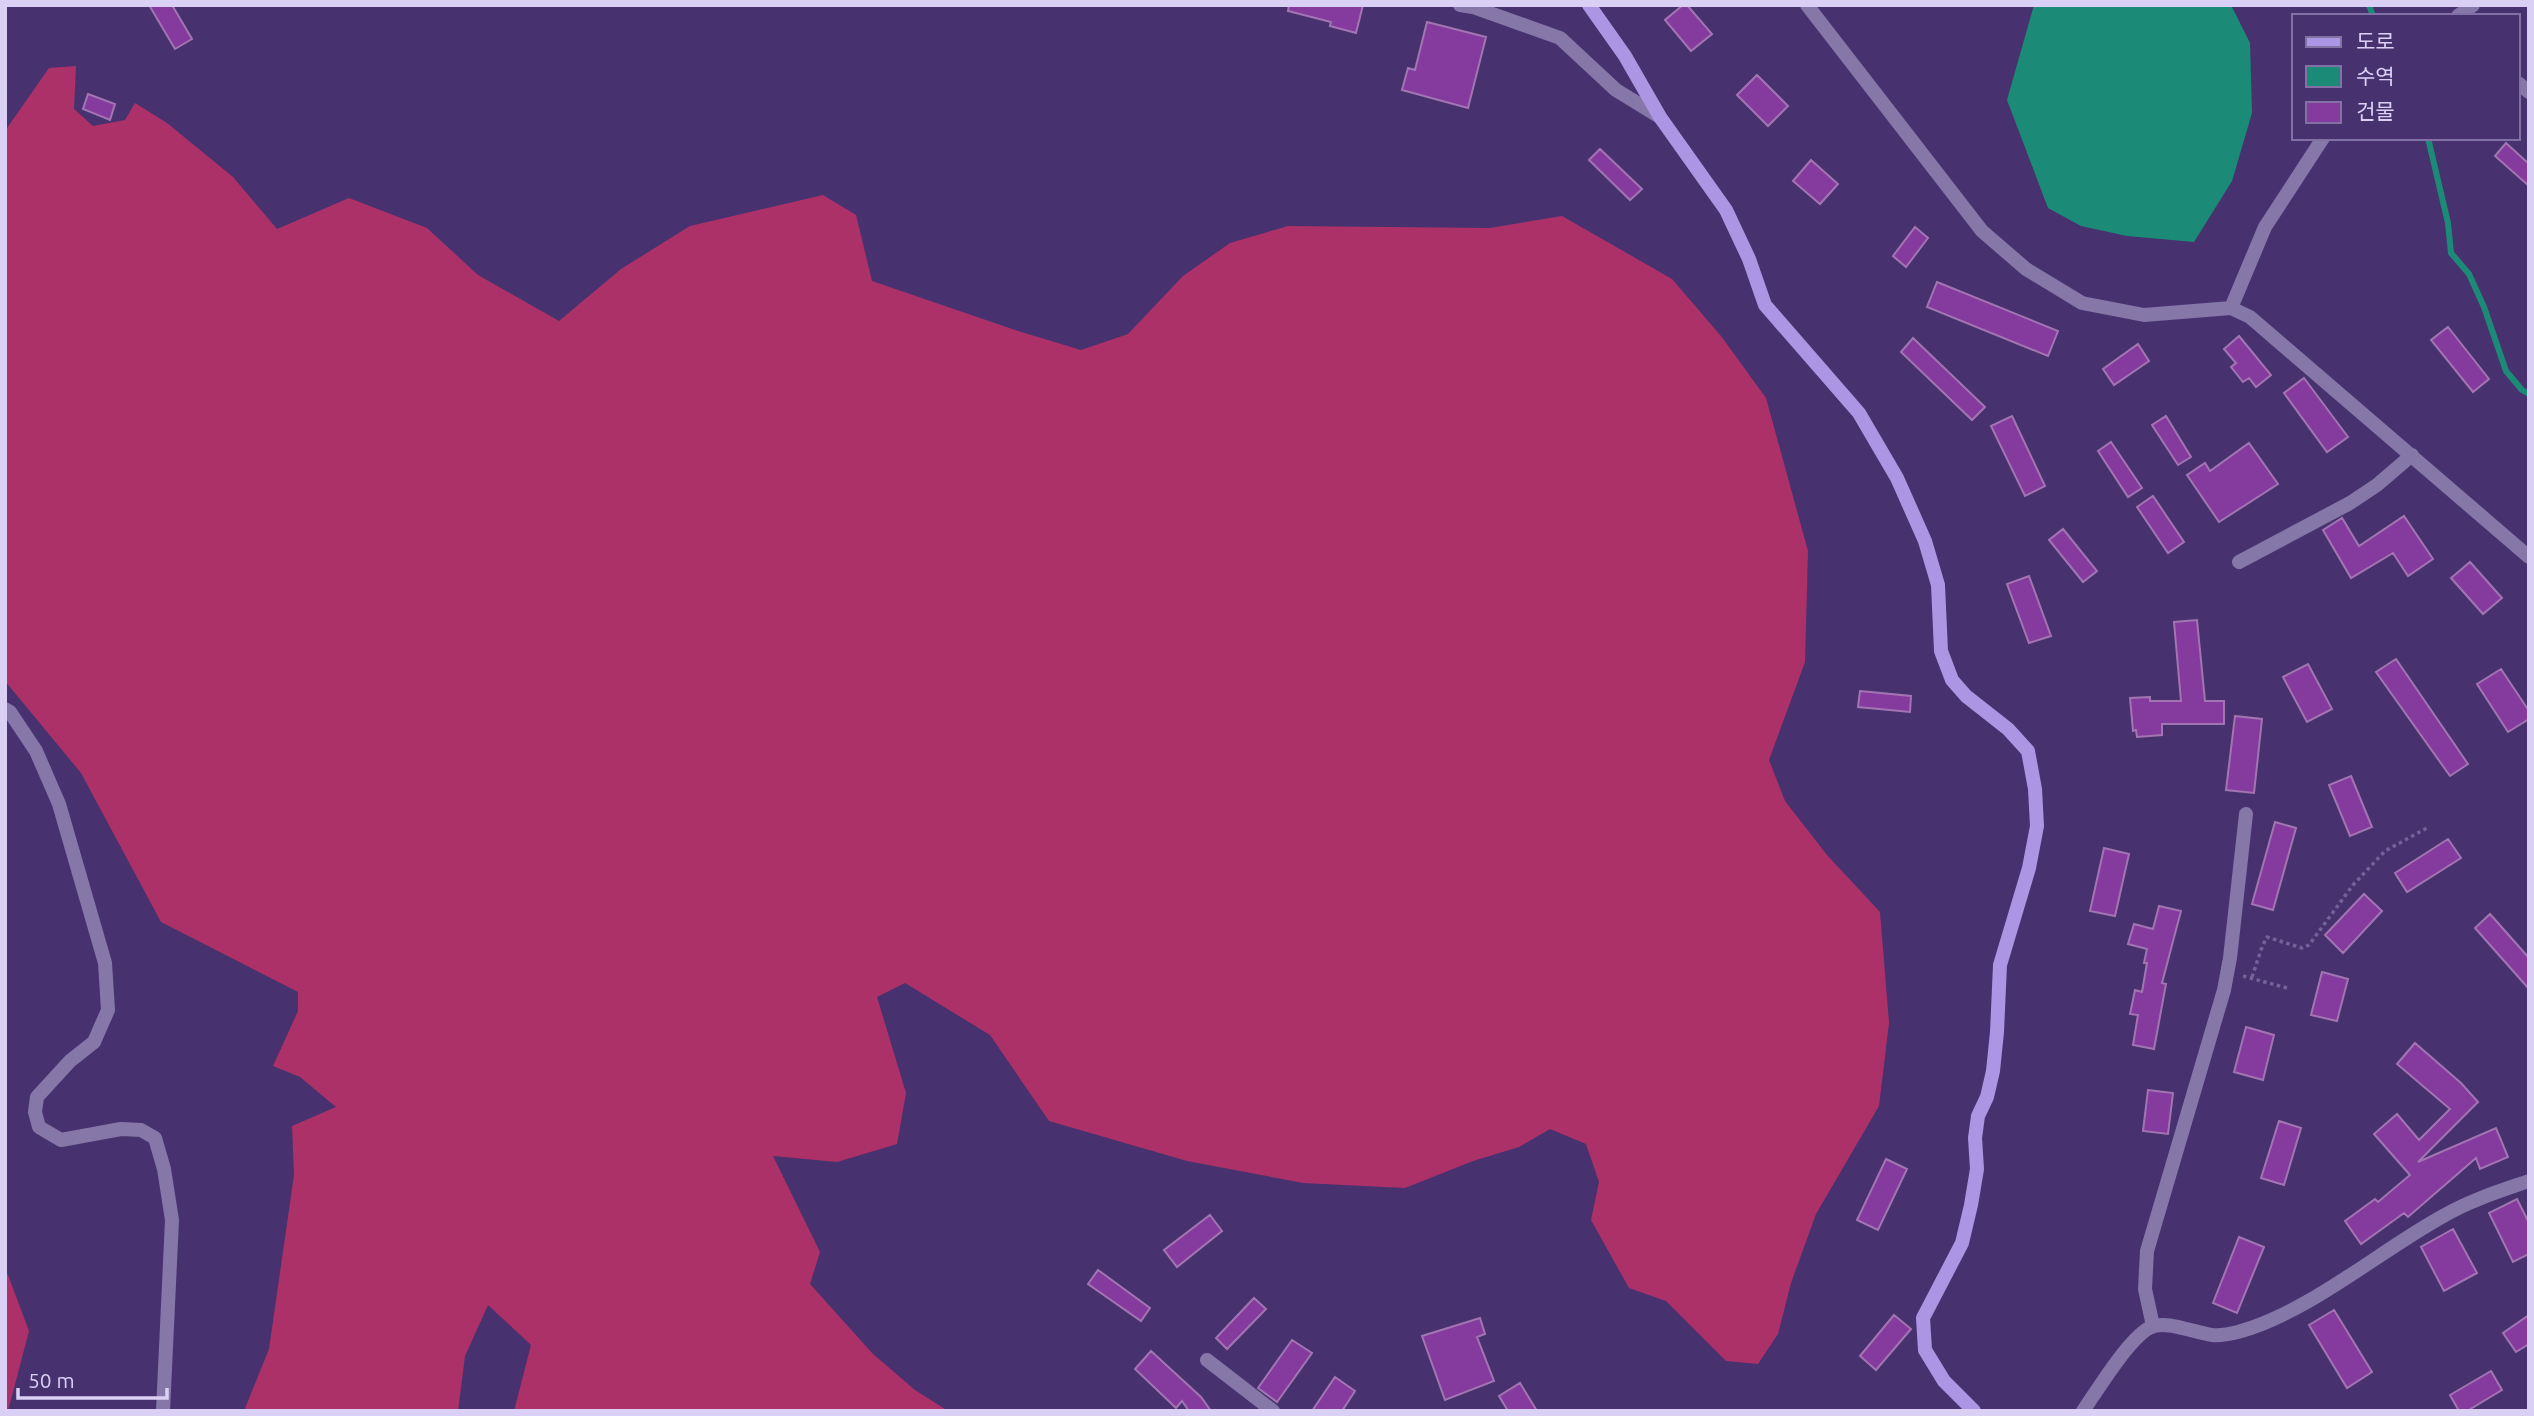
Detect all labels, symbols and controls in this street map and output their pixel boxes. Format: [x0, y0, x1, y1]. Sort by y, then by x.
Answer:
legend [2292, 14, 2520, 140]
text: 도로 [2356, 29, 2395, 53]
text: 수역 [2356, 64, 2395, 88]
text: 건물 [2356, 99, 2395, 123]
scale bar [18, 1356, 166, 1400]
text: 50 m [28, 1368, 75, 1392]

